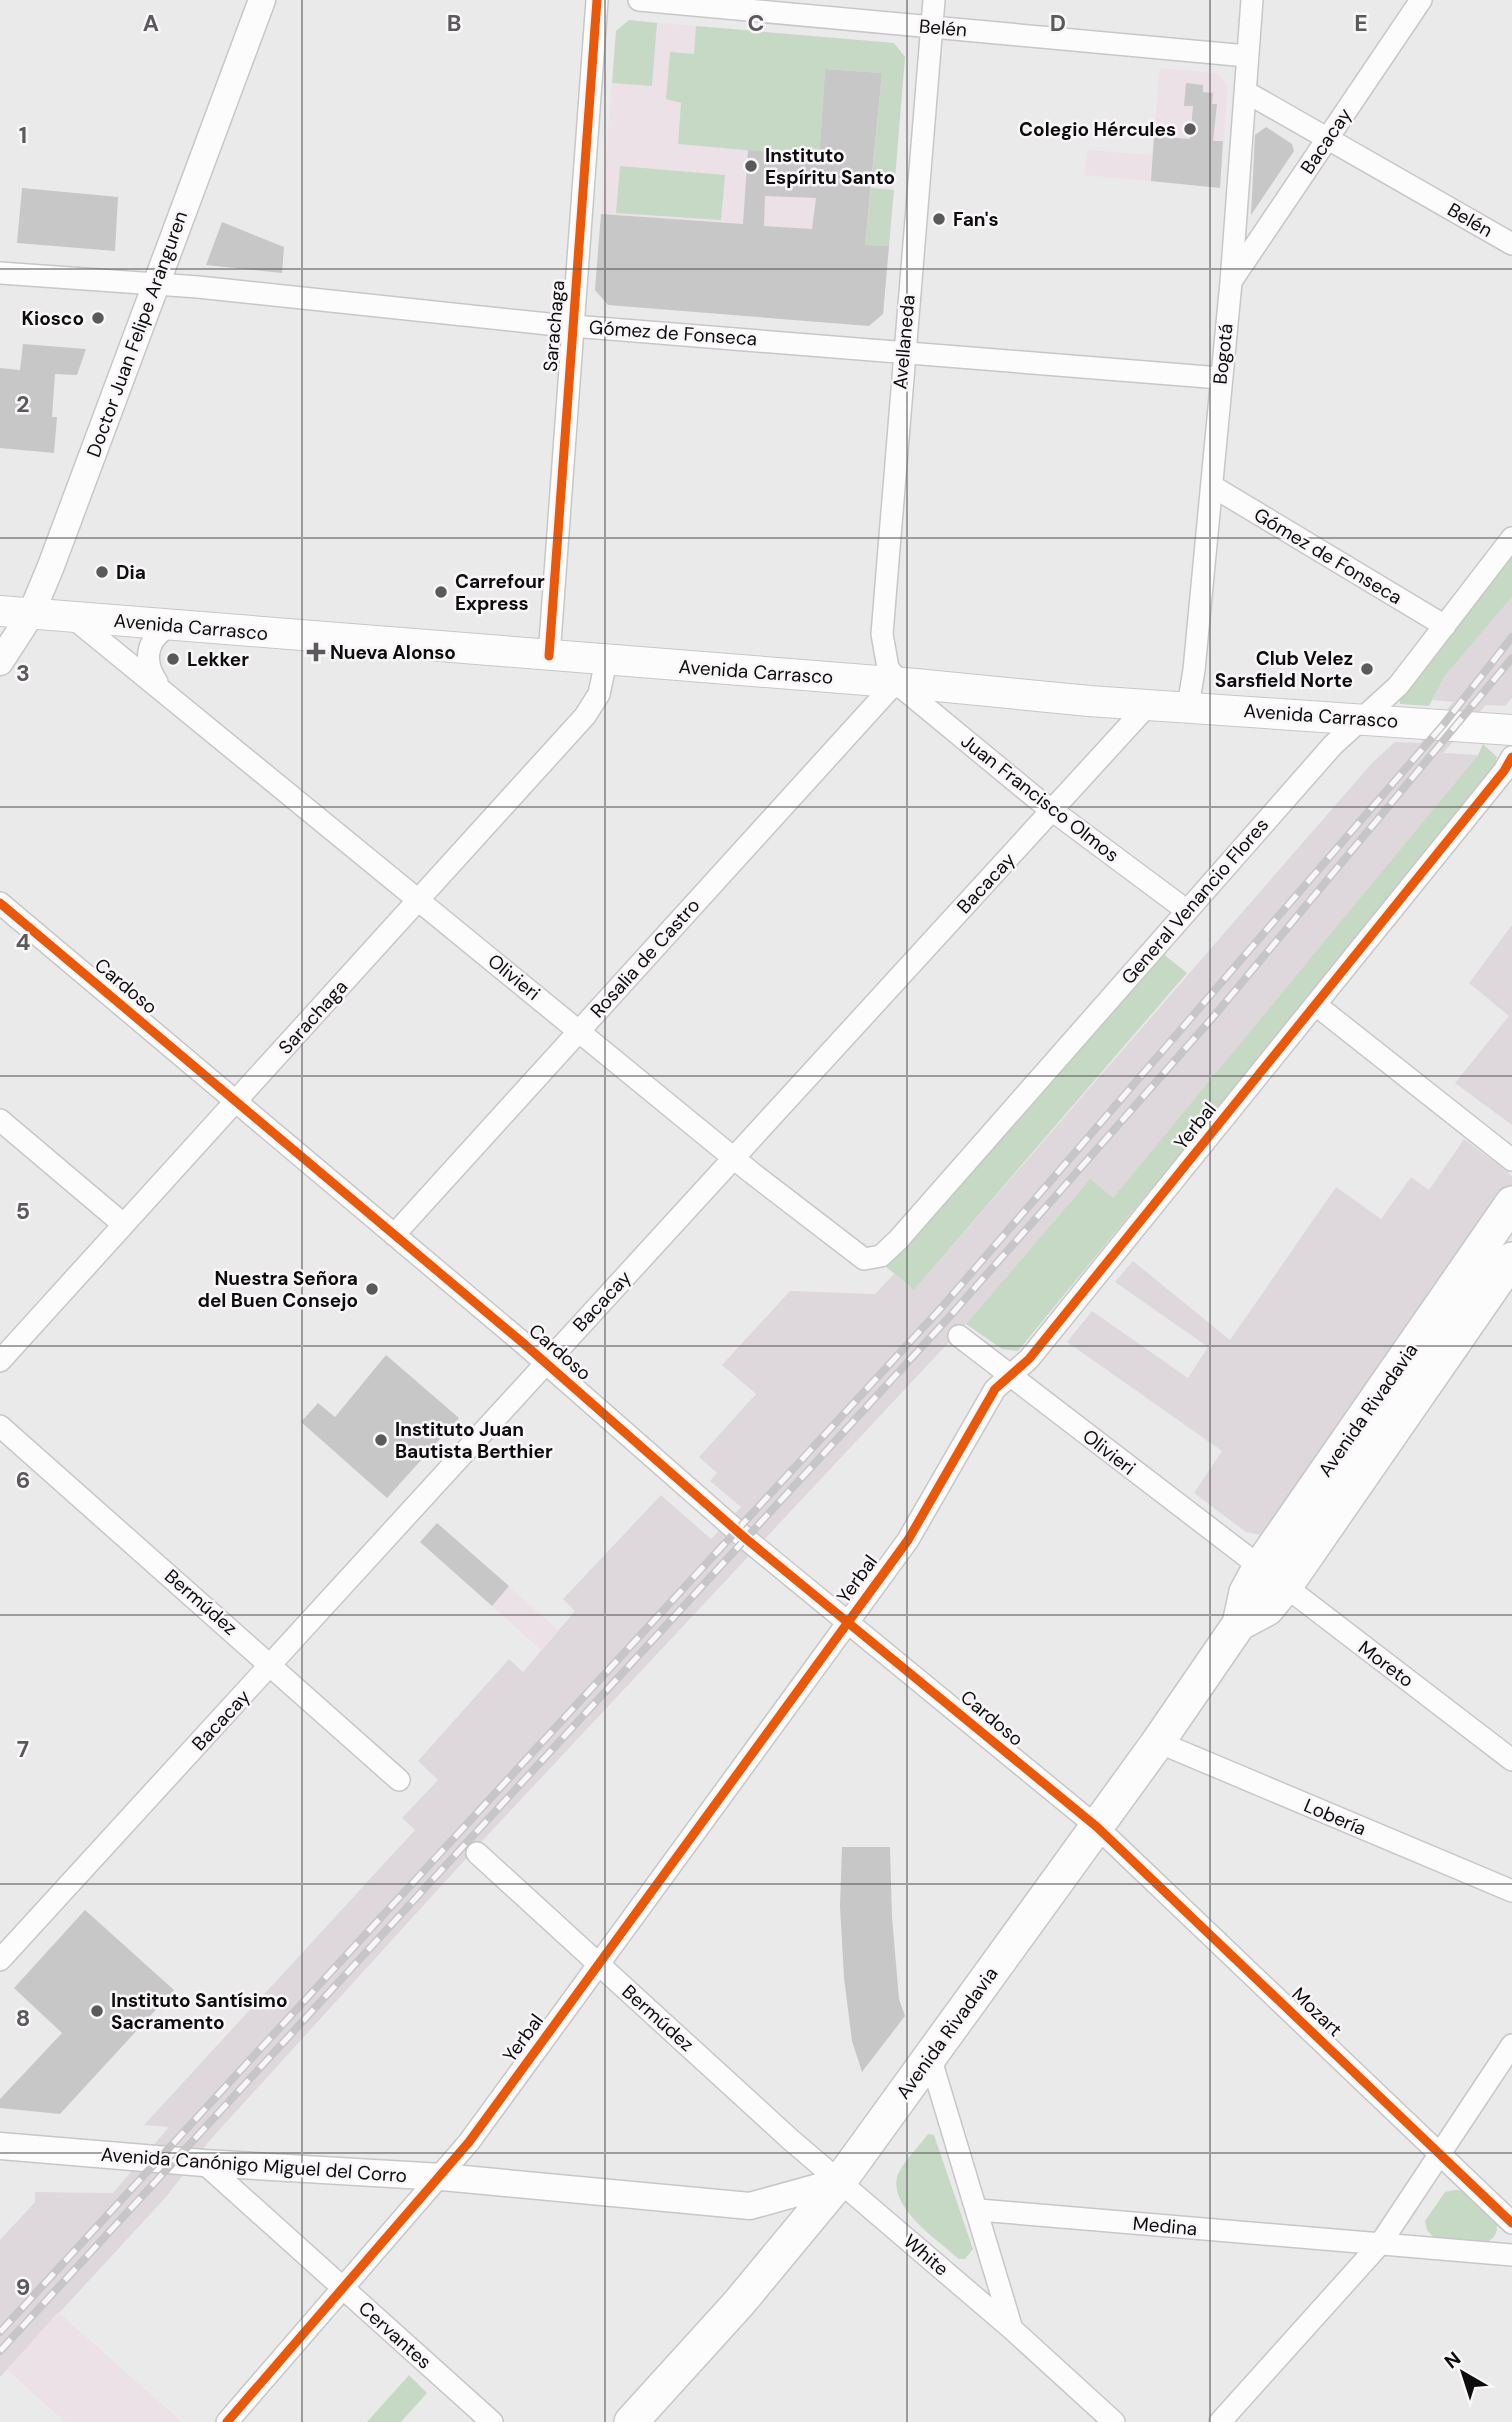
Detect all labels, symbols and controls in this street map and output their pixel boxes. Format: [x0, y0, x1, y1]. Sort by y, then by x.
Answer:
text: A [143, 8, 159, 38]
text: B [447, 8, 461, 38]
text: C [748, 8, 764, 38]
text: D [1050, 8, 1066, 38]
text: E [1354, 8, 1368, 38]
street label: Belén [918, 13, 968, 43]
street label: Bacacay [1295, 103, 1357, 179]
place label: Colegio Hércules [1019, 117, 1176, 142]
text: 1 [19, 120, 27, 150]
marker: Colegio Hércules [1182, 121, 1198, 137]
place label: Instituto Espíritu Santo [765, 143, 895, 190]
marker: Instituto Espíritu Santo [743, 158, 759, 174]
street label: Belén [1443, 197, 1497, 243]
place label: Fan's [953, 207, 999, 232]
street label: Doctor Juan Felipe Aranguren [81, 208, 193, 460]
marker: Fan's [931, 211, 947, 227]
street label: Sarachaga [538, 279, 570, 373]
street label: Avellaneda [887, 294, 921, 390]
place label: Kiosco [22, 306, 84, 331]
marker: Kiosco [90, 310, 106, 326]
street label: Gómez de Fonseca [588, 315, 758, 351]
street label: Bogotá [1207, 322, 1239, 386]
text: 2 [16, 389, 30, 419]
street label: Gómez de Fonseca [1249, 502, 1407, 610]
place label: Dia [116, 560, 146, 585]
marker: Dia [94, 564, 110, 580]
place label: Carrefour Express [455, 569, 545, 616]
marker: Carrefour Express [433, 584, 449, 600]
street label: Avenida Carrasco [113, 608, 269, 646]
place label: Nueva Alonso [330, 640, 456, 665]
marker: Nueva Alonso [308, 644, 324, 660]
place label: Club Velez Sarsfield Norte [1215, 646, 1353, 693]
place label: Lekker [187, 647, 249, 672]
marker: Lekker [165, 651, 181, 667]
street label: Avenida Carrasco [678, 654, 834, 690]
text: 3 [16, 658, 30, 688]
marker: Club Velez Sarsfield Norte [1359, 661, 1375, 677]
street label: Avenida Carrasco [1243, 698, 1399, 734]
street label: Juan Francisco Olmos [956, 728, 1124, 868]
street label: General Venancio Flores [1116, 813, 1274, 989]
street label: Bacacay [951, 847, 1021, 919]
street label: Rosalia de Castro [585, 893, 705, 1023]
text: 4 [16, 927, 31, 957]
street label: Olivieri [483, 948, 545, 1006]
street label: Cardoso [89, 952, 163, 1020]
street label: Sarachaga [273, 975, 353, 1059]
street label: Yerbal [1168, 1097, 1222, 1155]
text: 5 [16, 1196, 30, 1226]
street label: Bacacay [567, 1265, 637, 1337]
place label: Nuestra Señora del Buen Consejo [197, 1266, 358, 1313]
marker: Nuestra Señora del Buen Consejo [364, 1281, 380, 1297]
street label: Cardoso [524, 1318, 596, 1386]
street label: Avenida Rivadavia [1313, 1338, 1423, 1482]
place label: Instituto Juan Bautista Berthier [395, 1417, 553, 1464]
street label: Olivieri [1077, 1424, 1141, 1480]
marker: Instituto Juan Bautista Berthier [373, 1432, 389, 1448]
text: 6 [16, 1465, 30, 1495]
street label: Yerbal [831, 1550, 883, 1608]
street label: Bermúdez [159, 1564, 243, 1640]
street label: Moreto [1353, 1635, 1419, 1693]
street label: Bacacay [186, 1684, 256, 1756]
street label: Cardoso [955, 1684, 1029, 1752]
text: 7 [17, 1734, 29, 1764]
street label: Lobería [1300, 1793, 1370, 1841]
street label: Avenida Rivadavia [891, 1962, 1003, 2104]
street label: Bermúdez [617, 1979, 699, 2057]
street label: Mozart [1286, 1982, 1348, 2042]
place label: Instituto Santísimo Sacramento [111, 1988, 288, 2035]
text: 8 [16, 2003, 30, 2033]
marker: Instituto Santísimo Sacramento [89, 2003, 105, 2019]
street label: Yerbal [497, 2009, 549, 2067]
street label: Avenida Canónigo Miguel del Corro [100, 2142, 408, 2188]
street label: Medina [1132, 2211, 1198, 2241]
street label: White [898, 2229, 954, 2281]
text: 9 [16, 2272, 30, 2302]
street label: Cervantes [353, 2296, 437, 2374]
north arrow [1428, 2338, 1498, 2408]
text: N [1439, 2346, 1466, 2374]

